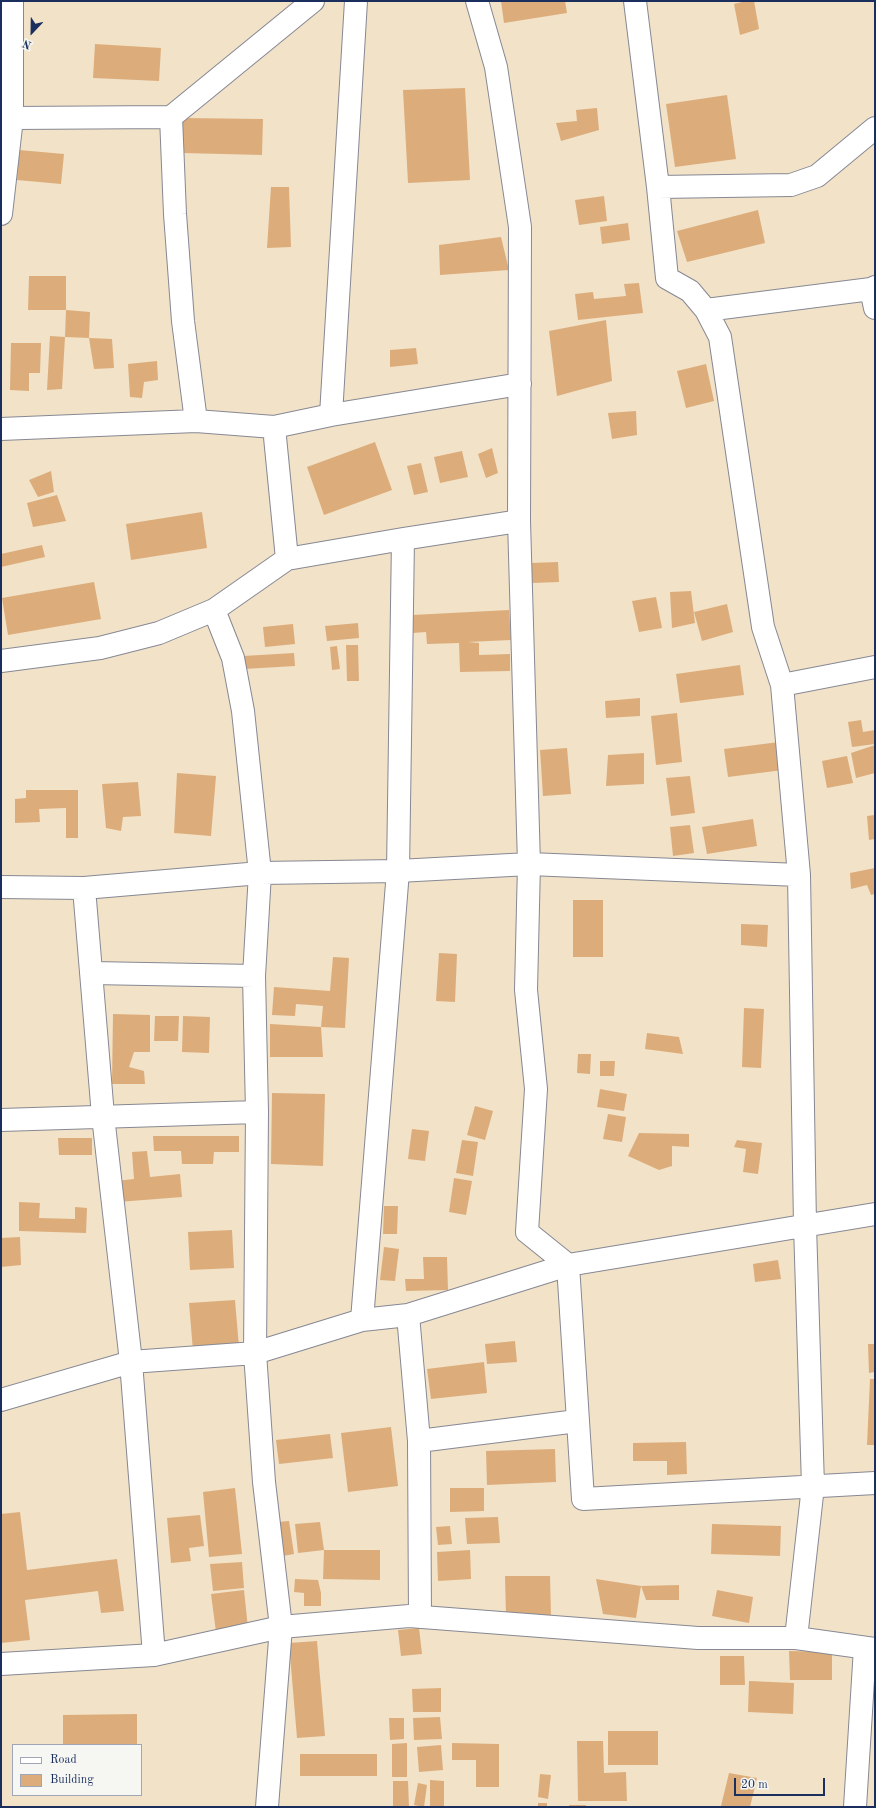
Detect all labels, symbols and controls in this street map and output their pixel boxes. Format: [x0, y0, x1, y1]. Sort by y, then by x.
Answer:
north arrow [12, 12, 52, 52]
text: N [21, 37, 33, 50]
legend [12, 1744, 142, 1796]
text: Road [50, 1754, 77, 1766]
scale bar [736, 1770, 827, 1796]
text: Building [50, 1774, 94, 1786]
text: 20 m [741, 1779, 768, 1791]

